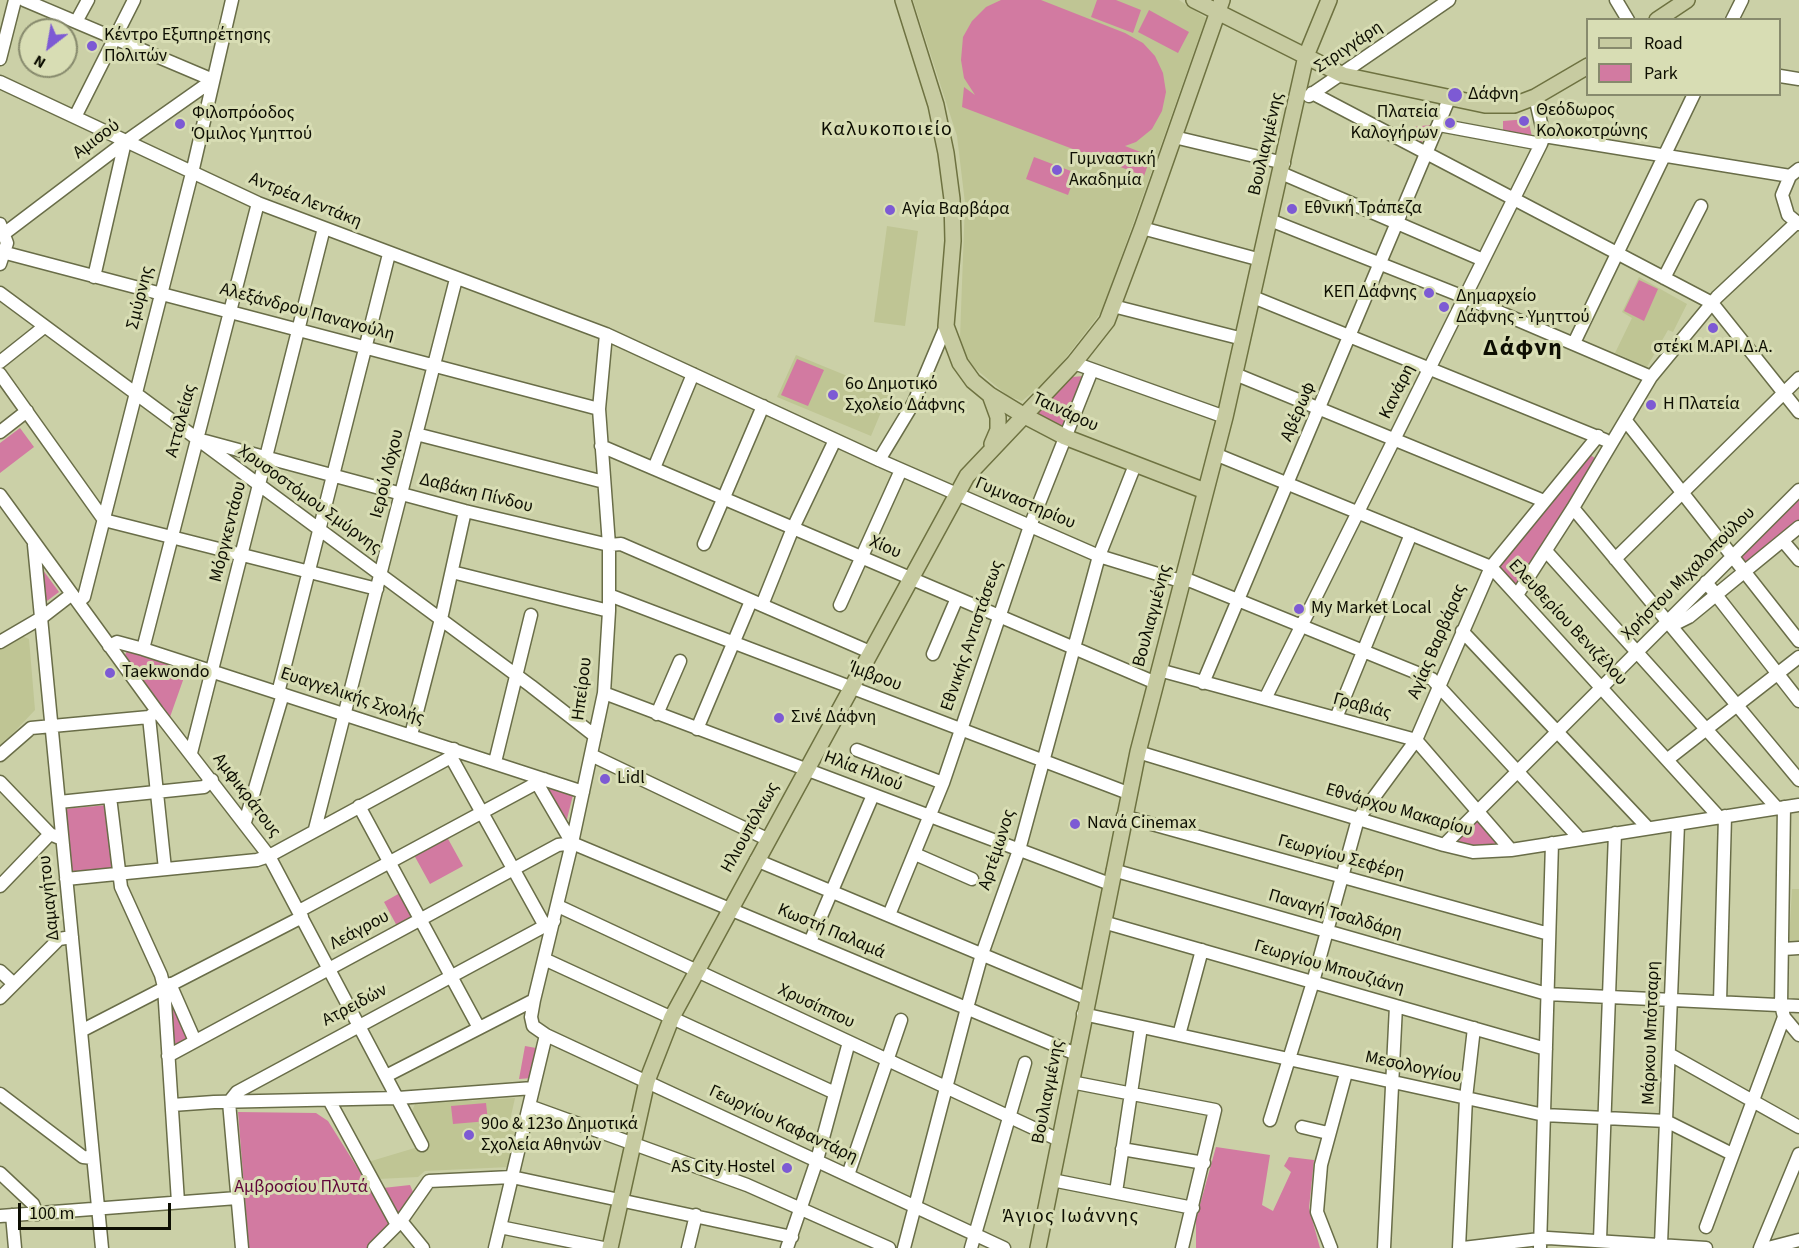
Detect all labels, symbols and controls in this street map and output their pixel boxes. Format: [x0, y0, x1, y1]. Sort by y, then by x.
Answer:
street label: Στριγγάρη [1311, 17, 1387, 79]
north arrow [18, 18, 78, 78]
legend [1586, 18, 1781, 96]
place label: Κέντρο Εξυπηρέτησης Πολιτών [104, 25, 271, 68]
text: Road [1644, 31, 1683, 56]
marker: Κέντρο Εξυπηρέτησης Πολιτών [85, 39, 99, 53]
text: N [30, 50, 50, 74]
text: Park [1644, 61, 1678, 86]
place label: Δάφνη [1468, 84, 1519, 106]
marker: Δάφνη [1446, 86, 1464, 104]
street label: Βουλιαγμένης [1245, 90, 1289, 198]
place label: Θεόδωρος Κολοκοτρώνης [1536, 100, 1648, 142]
place label: Πλατεία Καλογήρων [1350, 102, 1438, 144]
place label: Φιλοπρόοδος Όμιλος Υμηττού [192, 103, 312, 146]
marker: Θεόδωρος Κολοκοτρώνης [1517, 114, 1531, 128]
street label: Αμισού [69, 115, 125, 165]
marker: Πλατεία Καλογήρων [1443, 116, 1457, 130]
marker: Φιλοπρόοδος Όμιλος Υμηττού [173, 117, 187, 131]
district label: Καλυκοποιείο [821, 119, 953, 143]
place label: Γυμναστική Ακαδημία [1069, 149, 1156, 192]
marker: Γυμναστική Ακαδημία [1050, 163, 1064, 177]
street label: Αντρέα Λεντάκη [246, 169, 364, 233]
place label: Εθνική Τράπεζα [1304, 198, 1422, 220]
place label: Αγία Βαρβάρα [902, 199, 1009, 221]
marker: Εθνική Τράπεζα [1285, 202, 1299, 216]
marker: Αγία Βαρβάρα [883, 203, 897, 217]
street label: Σμύρνης [123, 264, 159, 332]
street label: Αλεξάνδρου Παναγούλη [217, 279, 397, 347]
place label: ΚΕΠ Δάφνης [1323, 282, 1417, 304]
marker: ΚΕΠ Δάφνης [1422, 286, 1436, 300]
place label: Δημαρχείο Δάφνης - Υμηττού [1456, 286, 1590, 328]
marker: Δημαρχείο Δάφνης - Υμηττού [1437, 300, 1451, 314]
marker: στέκι Μ.ΑΡΙ.Δ.Α. [1706, 321, 1720, 335]
district label: Δάφνη [1483, 336, 1563, 364]
place label: στέκι Μ.ΑΡΙ.Δ.Α. [1653, 337, 1773, 359]
street label: Κανάρη [1375, 361, 1421, 423]
place label: 6ο Δημοτικό Σχολείο Δάφνης [845, 374, 965, 416]
street label: Αβέρωφ [1277, 379, 1321, 445]
street label: Ατταλείας [162, 382, 202, 460]
marker: 6ο Δημοτικό Σχολείο Δάφνης [826, 388, 840, 402]
street label: Ταινάρου [1028, 388, 1102, 438]
place label: Η Πλατεία [1663, 394, 1740, 416]
marker: Η Πλατεία [1644, 398, 1658, 412]
street label: Ιερού Λόχου [367, 427, 409, 521]
street label: Χρυσοστόμου Σμύρνης [233, 441, 385, 559]
street label: Δαβάκη Πίνδου [417, 469, 535, 519]
street label: Γυμναστηρίου [972, 473, 1078, 535]
street label: Μόργκεντάου [206, 479, 252, 585]
street label: Χρήστου Μιχαλοπούλου [1618, 503, 1760, 645]
street label: Χίου [866, 532, 904, 564]
street label: Ελευθερίου Βενιζέλου [1503, 555, 1631, 691]
street label: Εθνικής Αντιστάσεως [937, 558, 1009, 714]
street label: Βουλιαγμένης [1129, 562, 1177, 670]
street label: Αγίας Βαρβάρας [1404, 581, 1472, 703]
place label: My Market Local [1311, 598, 1431, 620]
marker: My Market Local [1292, 602, 1306, 616]
street label: Ηπείρου [568, 656, 598, 722]
street label: Ίμβρου [845, 657, 905, 697]
place label: Taekwondo [122, 662, 209, 684]
street label: Ευαγγελικής Σχολής [277, 664, 427, 730]
marker: Taekwondo [103, 666, 117, 680]
street label: Γραβιάς [1331, 689, 1393, 725]
place label: Σινέ Δάφνη [791, 707, 876, 729]
marker: Σινέ Δάφνη [772, 711, 786, 725]
street label: Ηλία Ηλιού [820, 747, 906, 797]
street label: Αμφικράτους [207, 750, 285, 842]
place label: Lidl [617, 768, 645, 790]
marker: Lidl [598, 772, 612, 786]
street label: Ηλιουπόλεως [717, 779, 785, 877]
street label: Εθνάρχου Μακαρίου [1323, 780, 1475, 842]
street label: Αρτέμωνος [975, 807, 1021, 893]
place label: Νανά Cinemax [1087, 813, 1196, 835]
marker: Νανά Cinemax [1068, 817, 1082, 831]
street label: Γεωργίου Σεφέρη [1275, 831, 1407, 885]
street label: Δαμαγήτου [35, 854, 65, 942]
street label: Παναγή Τσαλδάρη [1266, 886, 1404, 944]
street label: Κωστή Παλαμά [774, 900, 888, 964]
street label: Λεάγρου [327, 906, 393, 956]
street label: Γεωργίου Μπουζιάνη [1251, 936, 1407, 1000]
street label: Μάρκου Μπότσαρη [1639, 961, 1665, 1105]
street label: Ατρειδών [319, 980, 391, 1032]
street label: Χρυσίππου [774, 980, 858, 1034]
street label: Βουλιαγμένης [1028, 1038, 1070, 1146]
street label: Μεσολογγίου [1363, 1047, 1463, 1089]
street label: Γεωργίου Καφαντάρη [705, 1081, 861, 1169]
place label: 90ο & 123ο Δημοτικά Σχολεία Αθηνών [481, 1114, 638, 1156]
marker: 90ο & 123ο Δημοτικά Σχολεία Αθηνών [462, 1128, 476, 1142]
place label: AS City Hostel [671, 1157, 775, 1179]
marker: AS City Hostel [780, 1161, 794, 1175]
park label: Αμβροσίου Πλυτά [234, 1177, 368, 1199]
scale bar [21, 1191, 174, 1229]
text: 100 m [29, 1201, 74, 1226]
district label: Άγιος Ιωάννης [1002, 1206, 1140, 1230]

